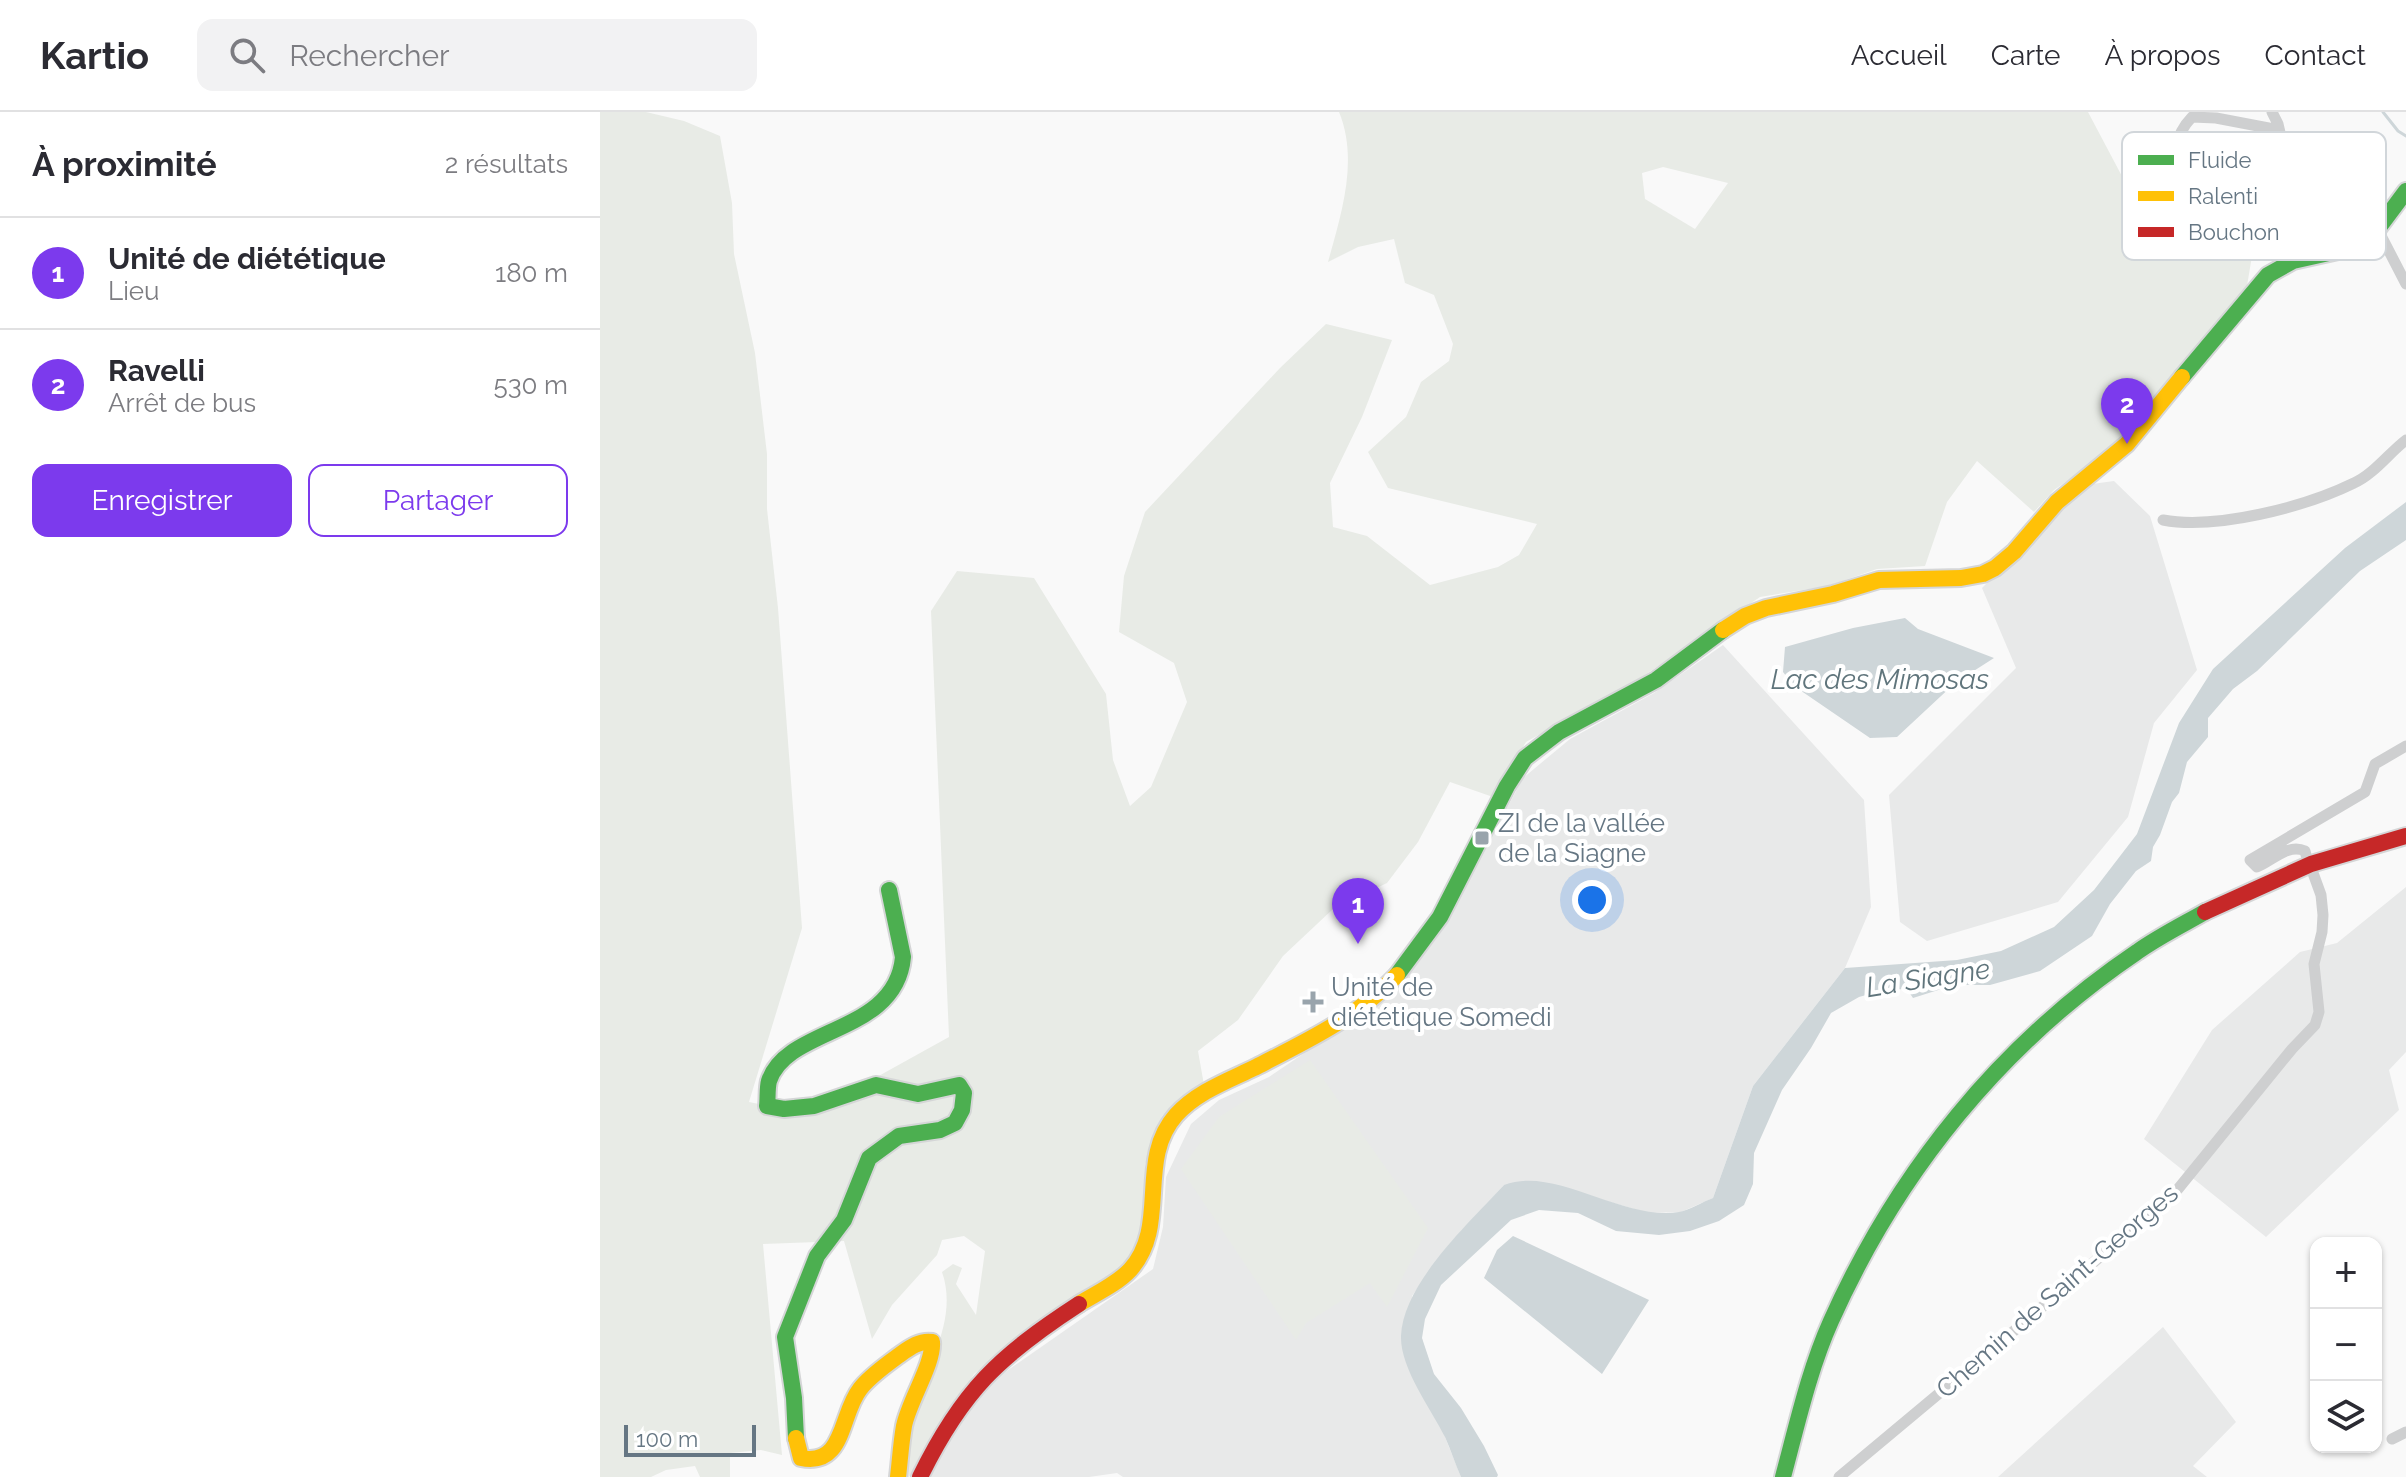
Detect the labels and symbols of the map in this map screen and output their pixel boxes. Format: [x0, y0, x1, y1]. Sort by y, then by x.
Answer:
legend [2122, 132, 2386, 260]
text: Fluide [2188, 147, 2251, 173]
text: Ralenti [2188, 183, 2258, 209]
text: Bouchon [2188, 219, 2280, 245]
pin: 2 [2101, 378, 2153, 444]
water label: Lac des Mimosas [1771, 663, 1989, 696]
place label: ZI de la vallée de la Siagne [1498, 808, 1665, 868]
marker: ZI de la vallée de la Siagne [1473, 829, 1491, 847]
pin: 1 [1332, 878, 1384, 944]
your location [1572, 880, 1612, 920]
water label: La Siagne [1864, 952, 1992, 1004]
place label: Unité de diététique Somedi [1331, 972, 1552, 1032]
marker: Unité de diététique Somedi [1302, 991, 1324, 1013]
street label: Chemin de Saint-Georges [1930, 1178, 2184, 1404]
scale bar [624, 1421, 756, 1457]

